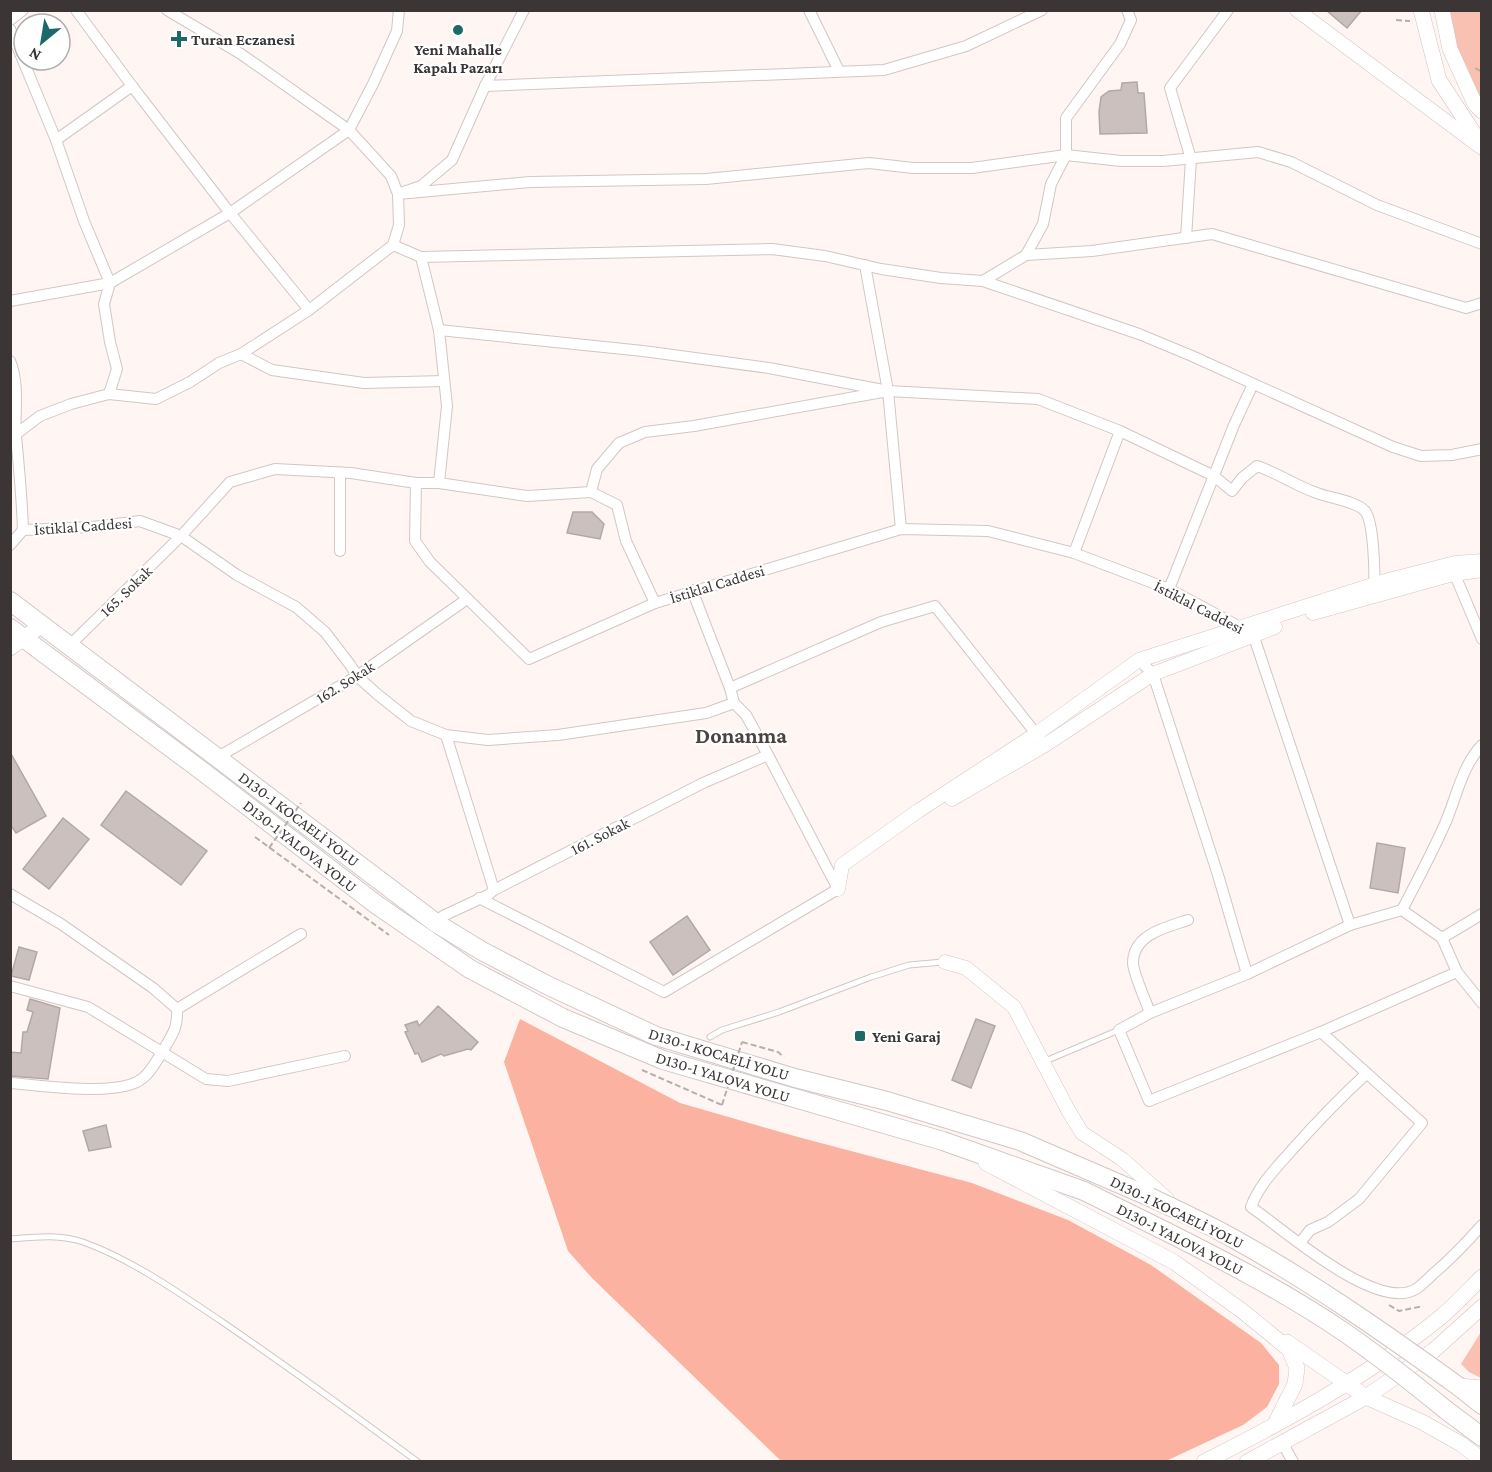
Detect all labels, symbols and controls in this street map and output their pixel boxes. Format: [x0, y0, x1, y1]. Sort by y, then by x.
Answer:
north arrow [12, 12, 72, 72]
marker: Yeni Mahalle Kapalı Pazarı [451, 23, 465, 37]
place label: Turan Eczanesi [191, 31, 295, 48]
marker: Turan Eczanesi [172, 32, 186, 46]
place label: Yeni Mahalle Kapalı Pazarı [413, 41, 503, 76]
text: N [26, 44, 44, 65]
street label: İstiklal Caddesi [33, 514, 133, 538]
street label: 165. Sokak [97, 562, 156, 620]
street label: İstiklal Caddesi [668, 562, 766, 606]
street label: İstiklal Caddesi [1151, 577, 1247, 637]
street label: 162. Sokak [313, 657, 378, 707]
district label: Donanma [695, 723, 787, 748]
street label: D130-1 KOCAELİ YOLU [236, 768, 362, 870]
street label: D130-1 YALOVA YOLU [240, 796, 360, 896]
street label: 161. Sokak [568, 814, 632, 858]
street label: D130-1 KOCAELİ YOLU [647, 1025, 791, 1083]
place label: Yeni Garaj [872, 1028, 941, 1046]
marker: Yeni Garaj [853, 1029, 867, 1043]
street label: D130-1 YALOVA YOLU [654, 1048, 792, 1106]
street label: D130-1 KOCAELİ YOLU [1108, 1172, 1246, 1252]
street label: D130-1 YALOVA YOLU [1114, 1200, 1246, 1278]

